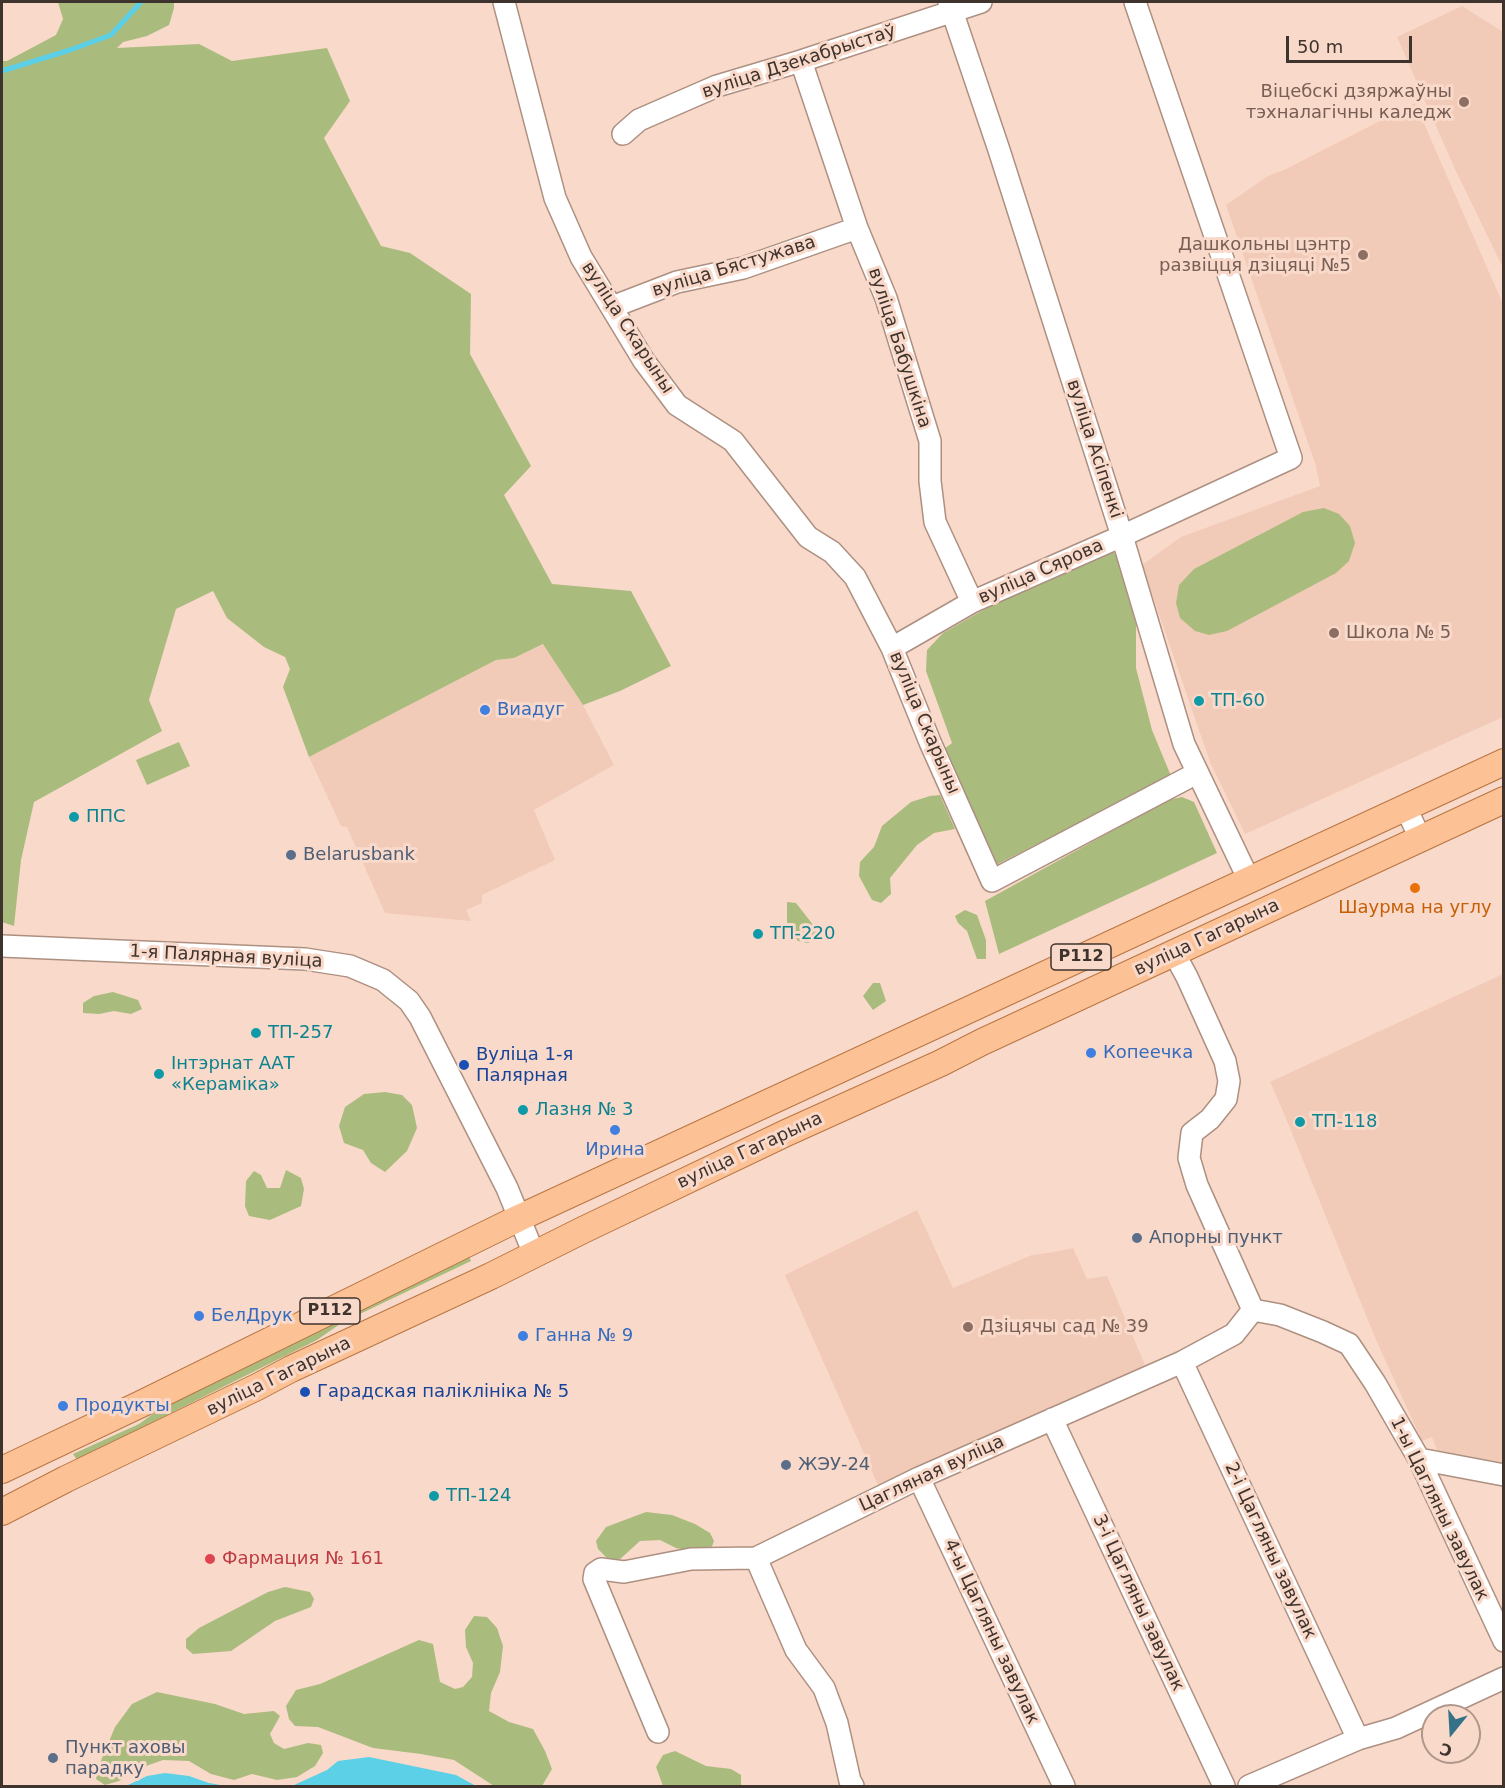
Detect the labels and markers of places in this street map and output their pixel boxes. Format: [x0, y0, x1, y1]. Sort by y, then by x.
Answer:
place label: Віцебскі дзяржаўны тэхналагічны каледж [1246, 81, 1452, 124]
marker: Віцебскі дзяржаўны тэхналагічны каледж [1457, 95, 1471, 109]
place label: Дашкольны цэнтр развіцця дзіцяці №5 [1159, 234, 1351, 276]
marker: Дашкольны цэнтр развіцця дзіцяці №5 [1356, 248, 1370, 262]
place label: Школа № 5 [1346, 622, 1451, 644]
marker: Школа № 5 [1327, 626, 1341, 640]
place label: ТП-60 [1211, 690, 1265, 712]
marker: ТП-60 [1192, 694, 1206, 708]
place label: Виадуг [497, 699, 565, 721]
marker: Виадуг [478, 703, 492, 717]
place label: ППС [86, 806, 126, 828]
marker: ППС [67, 810, 81, 824]
place label: Belarusbank [303, 844, 415, 866]
marker: Belarusbank [284, 848, 298, 862]
marker: Шаурма на углу [1408, 881, 1422, 895]
place label: Шаурма на углу [1338, 897, 1492, 919]
place label: ТП-220 [770, 923, 835, 945]
marker: ТП-220 [751, 927, 765, 941]
place label: ТП-257 [268, 1022, 333, 1044]
marker: ТП-257 [249, 1026, 263, 1040]
place label: Копеечка [1103, 1042, 1193, 1064]
place label: Вуліца 1-я Палярная [476, 1044, 573, 1086]
marker: Копеечка [1084, 1046, 1098, 1060]
place label: Інтэрнат ААТ «Кераміка» [171, 1053, 294, 1096]
marker: Вуліца 1-я Палярная [457, 1058, 471, 1072]
marker: Інтэрнат ААТ «Кераміка» [152, 1067, 166, 1081]
place label: Лазня № 3 [535, 1099, 633, 1121]
marker: Лазня № 3 [516, 1103, 530, 1117]
place label: ТП-118 [1312, 1111, 1377, 1133]
marker: ТП-118 [1293, 1115, 1307, 1129]
marker: Ирина [608, 1123, 622, 1137]
place label: Ирина [585, 1139, 645, 1161]
place label: Апорны пункт [1149, 1227, 1283, 1249]
marker: Апорны пункт [1130, 1231, 1144, 1245]
place label: БелДрук [211, 1305, 293, 1327]
marker: БелДрук [192, 1309, 206, 1323]
place label: Дзіцячы сад № 39 [980, 1316, 1149, 1338]
marker: Дзіцячы сад № 39 [961, 1320, 975, 1334]
place label: Ганна № 9 [535, 1325, 633, 1347]
marker: Ганна № 9 [516, 1329, 530, 1343]
place label: Гарадская паліклініка № 5 [317, 1381, 569, 1403]
marker: Гарадская паліклініка № 5 [298, 1385, 312, 1399]
place label: Продукты [75, 1395, 170, 1417]
marker: Продукты [56, 1399, 70, 1413]
place label: ЖЭУ-24 [798, 1454, 870, 1476]
marker: ЖЭУ-24 [779, 1458, 793, 1472]
place label: ТП-124 [446, 1485, 511, 1507]
marker: ТП-124 [427, 1489, 441, 1503]
place label: Фармация № 161 [222, 1548, 384, 1570]
marker: Фармация № 161 [203, 1552, 217, 1566]
place label: Пункт аховы парадку [65, 1737, 186, 1780]
marker: Пункт аховы парадку [46, 1751, 60, 1765]

